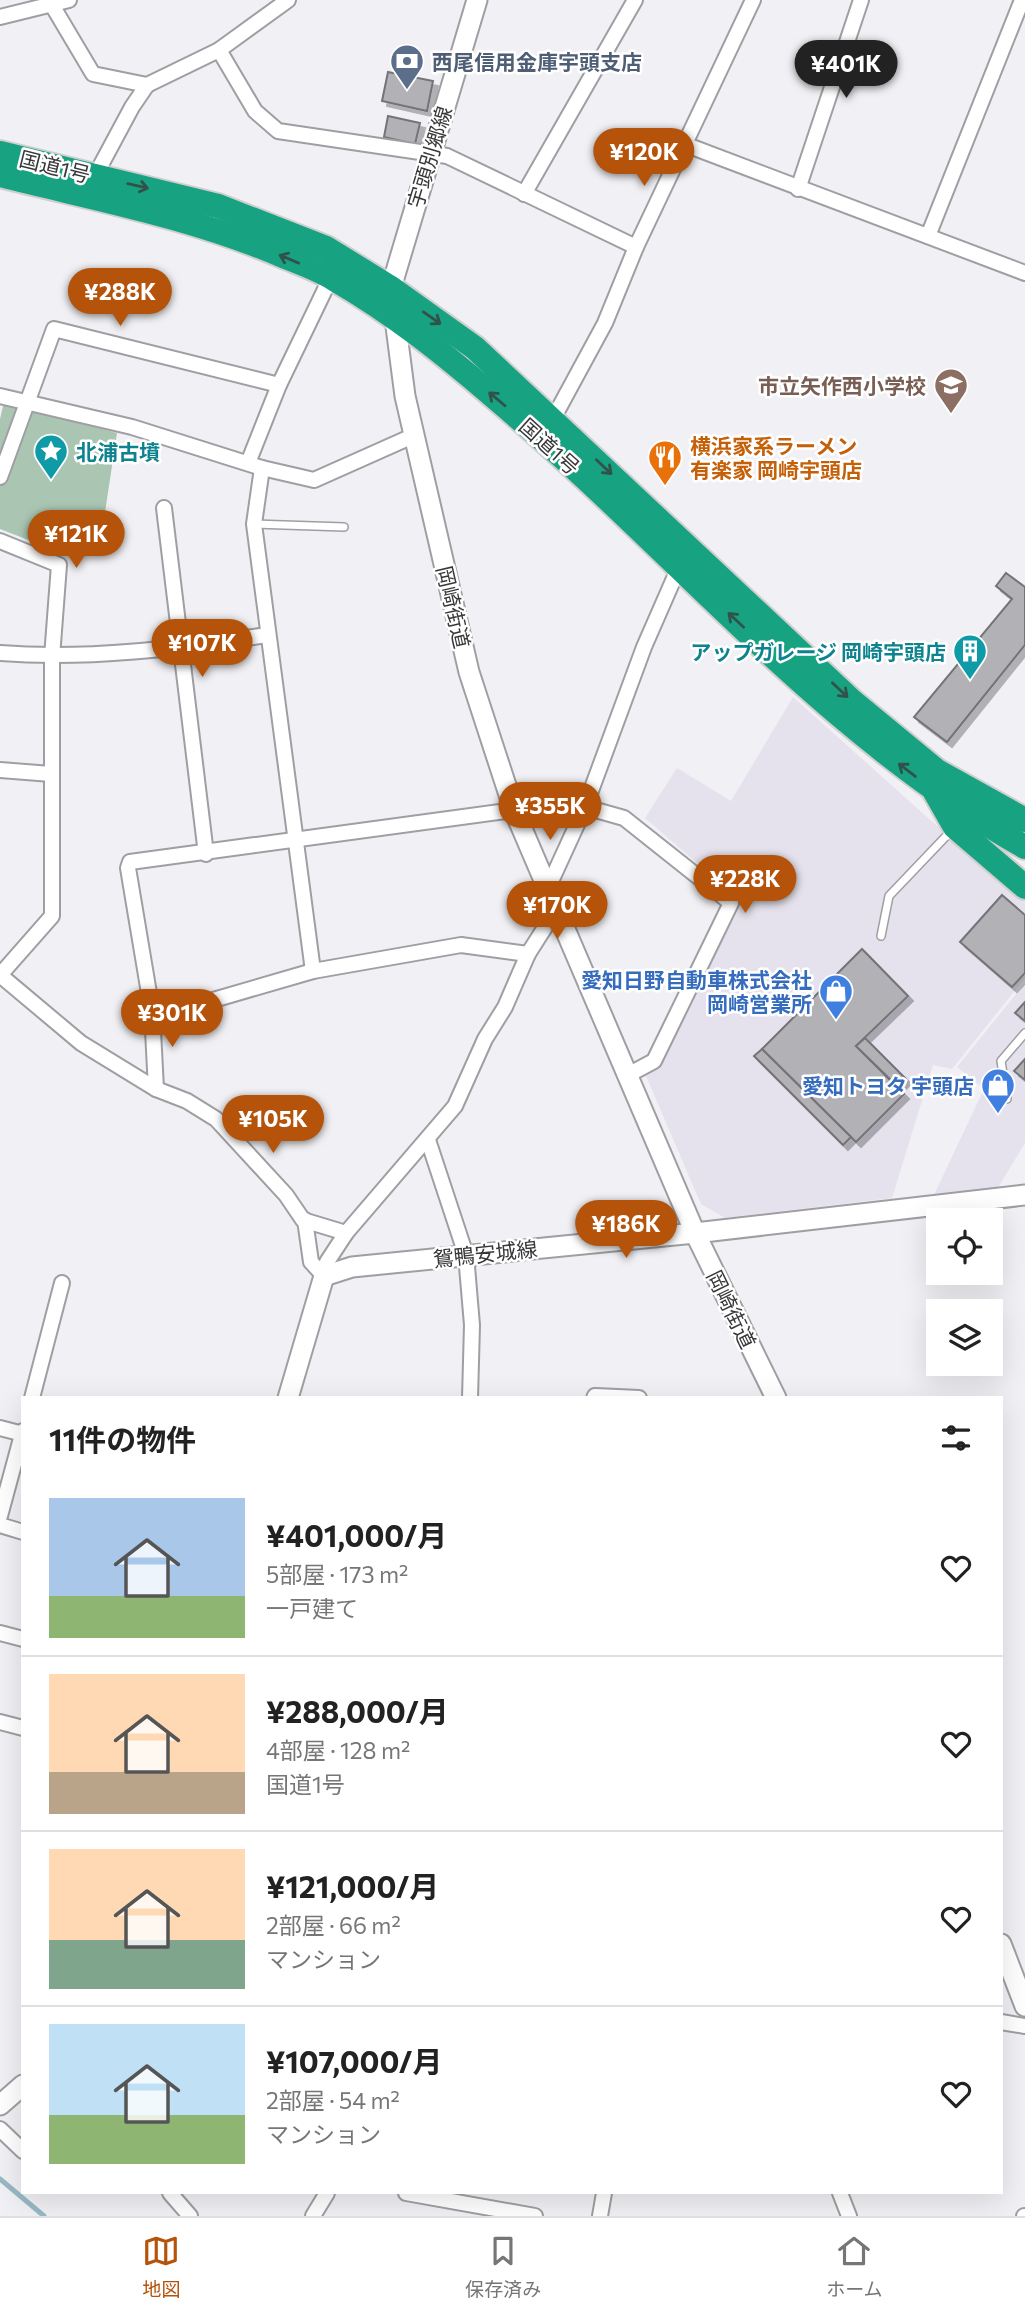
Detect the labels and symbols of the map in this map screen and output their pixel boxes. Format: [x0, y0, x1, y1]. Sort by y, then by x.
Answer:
pin: ¥401K [797, 41, 895, 100]
bank icon: 西尾信用金庫宇頭支店 [388, 42, 426, 91]
place label: 西尾信用金庫宇頭支店 [432, 49, 642, 74]
street label: 宇頭別郷線 [402, 103, 456, 211]
pin: ¥120K [595, 128, 693, 188]
street label: 国道1号 [17, 145, 93, 187]
one-way arrow [126, 180, 149, 194]
one-way arrow [279, 252, 300, 265]
pin: ¥288K [71, 268, 169, 328]
one-way arrow [422, 311, 441, 325]
school or university icon: 市立矢作西小学校 [932, 366, 970, 415]
place label: 市立矢作西小学校 [758, 373, 926, 398]
one-way arrow [488, 391, 506, 407]
street label: 国道1号 [515, 413, 585, 479]
place icon: 北浦古墳 [32, 432, 70, 481]
place label: 横浜家系ラーメン 有楽家 岡崎宇頭店 [690, 433, 862, 482]
restaurant icon: 横浜家系ラーメン 有楽家 岡崎宇頭店 [646, 438, 684, 487]
place label: 北浦古墳 [76, 439, 160, 464]
one-way arrow [595, 458, 612, 475]
pin: ¥121K [27, 510, 125, 570]
street label: 岡崎街道 [432, 563, 476, 651]
one-way arrow [728, 611, 745, 628]
pin: ¥107K [153, 620, 251, 679]
building icon: アップガレージ 岡崎宇頭店 [951, 632, 989, 681]
place label: アップガレージ 岡崎宇頭店 [690, 639, 946, 664]
one-way arrow [831, 682, 849, 698]
one-way arrow [898, 762, 916, 777]
pin: ¥355K [501, 782, 599, 842]
pin: ¥228K [696, 856, 794, 915]
pin: ¥170K [508, 881, 606, 941]
place label: 愛知日野自動車株式会社 岡崎営業所 [581, 967, 812, 1016]
shop icon: 愛知日野自動車株式会社 岡崎営業所 [817, 972, 855, 1021]
pin: ¥301K [123, 990, 221, 1049]
shop icon: 愛知トヨタ 宇頭店 [979, 1066, 1017, 1115]
place label: 愛知トヨタ 宇頭店 [802, 1073, 974, 1098]
pin: ¥105K [224, 1096, 322, 1155]
pin: ¥186K [577, 1200, 675, 1260]
street label: 鴛鴨安城線 [431, 1235, 539, 1271]
street label: 岡崎街道 [702, 1266, 762, 1352]

